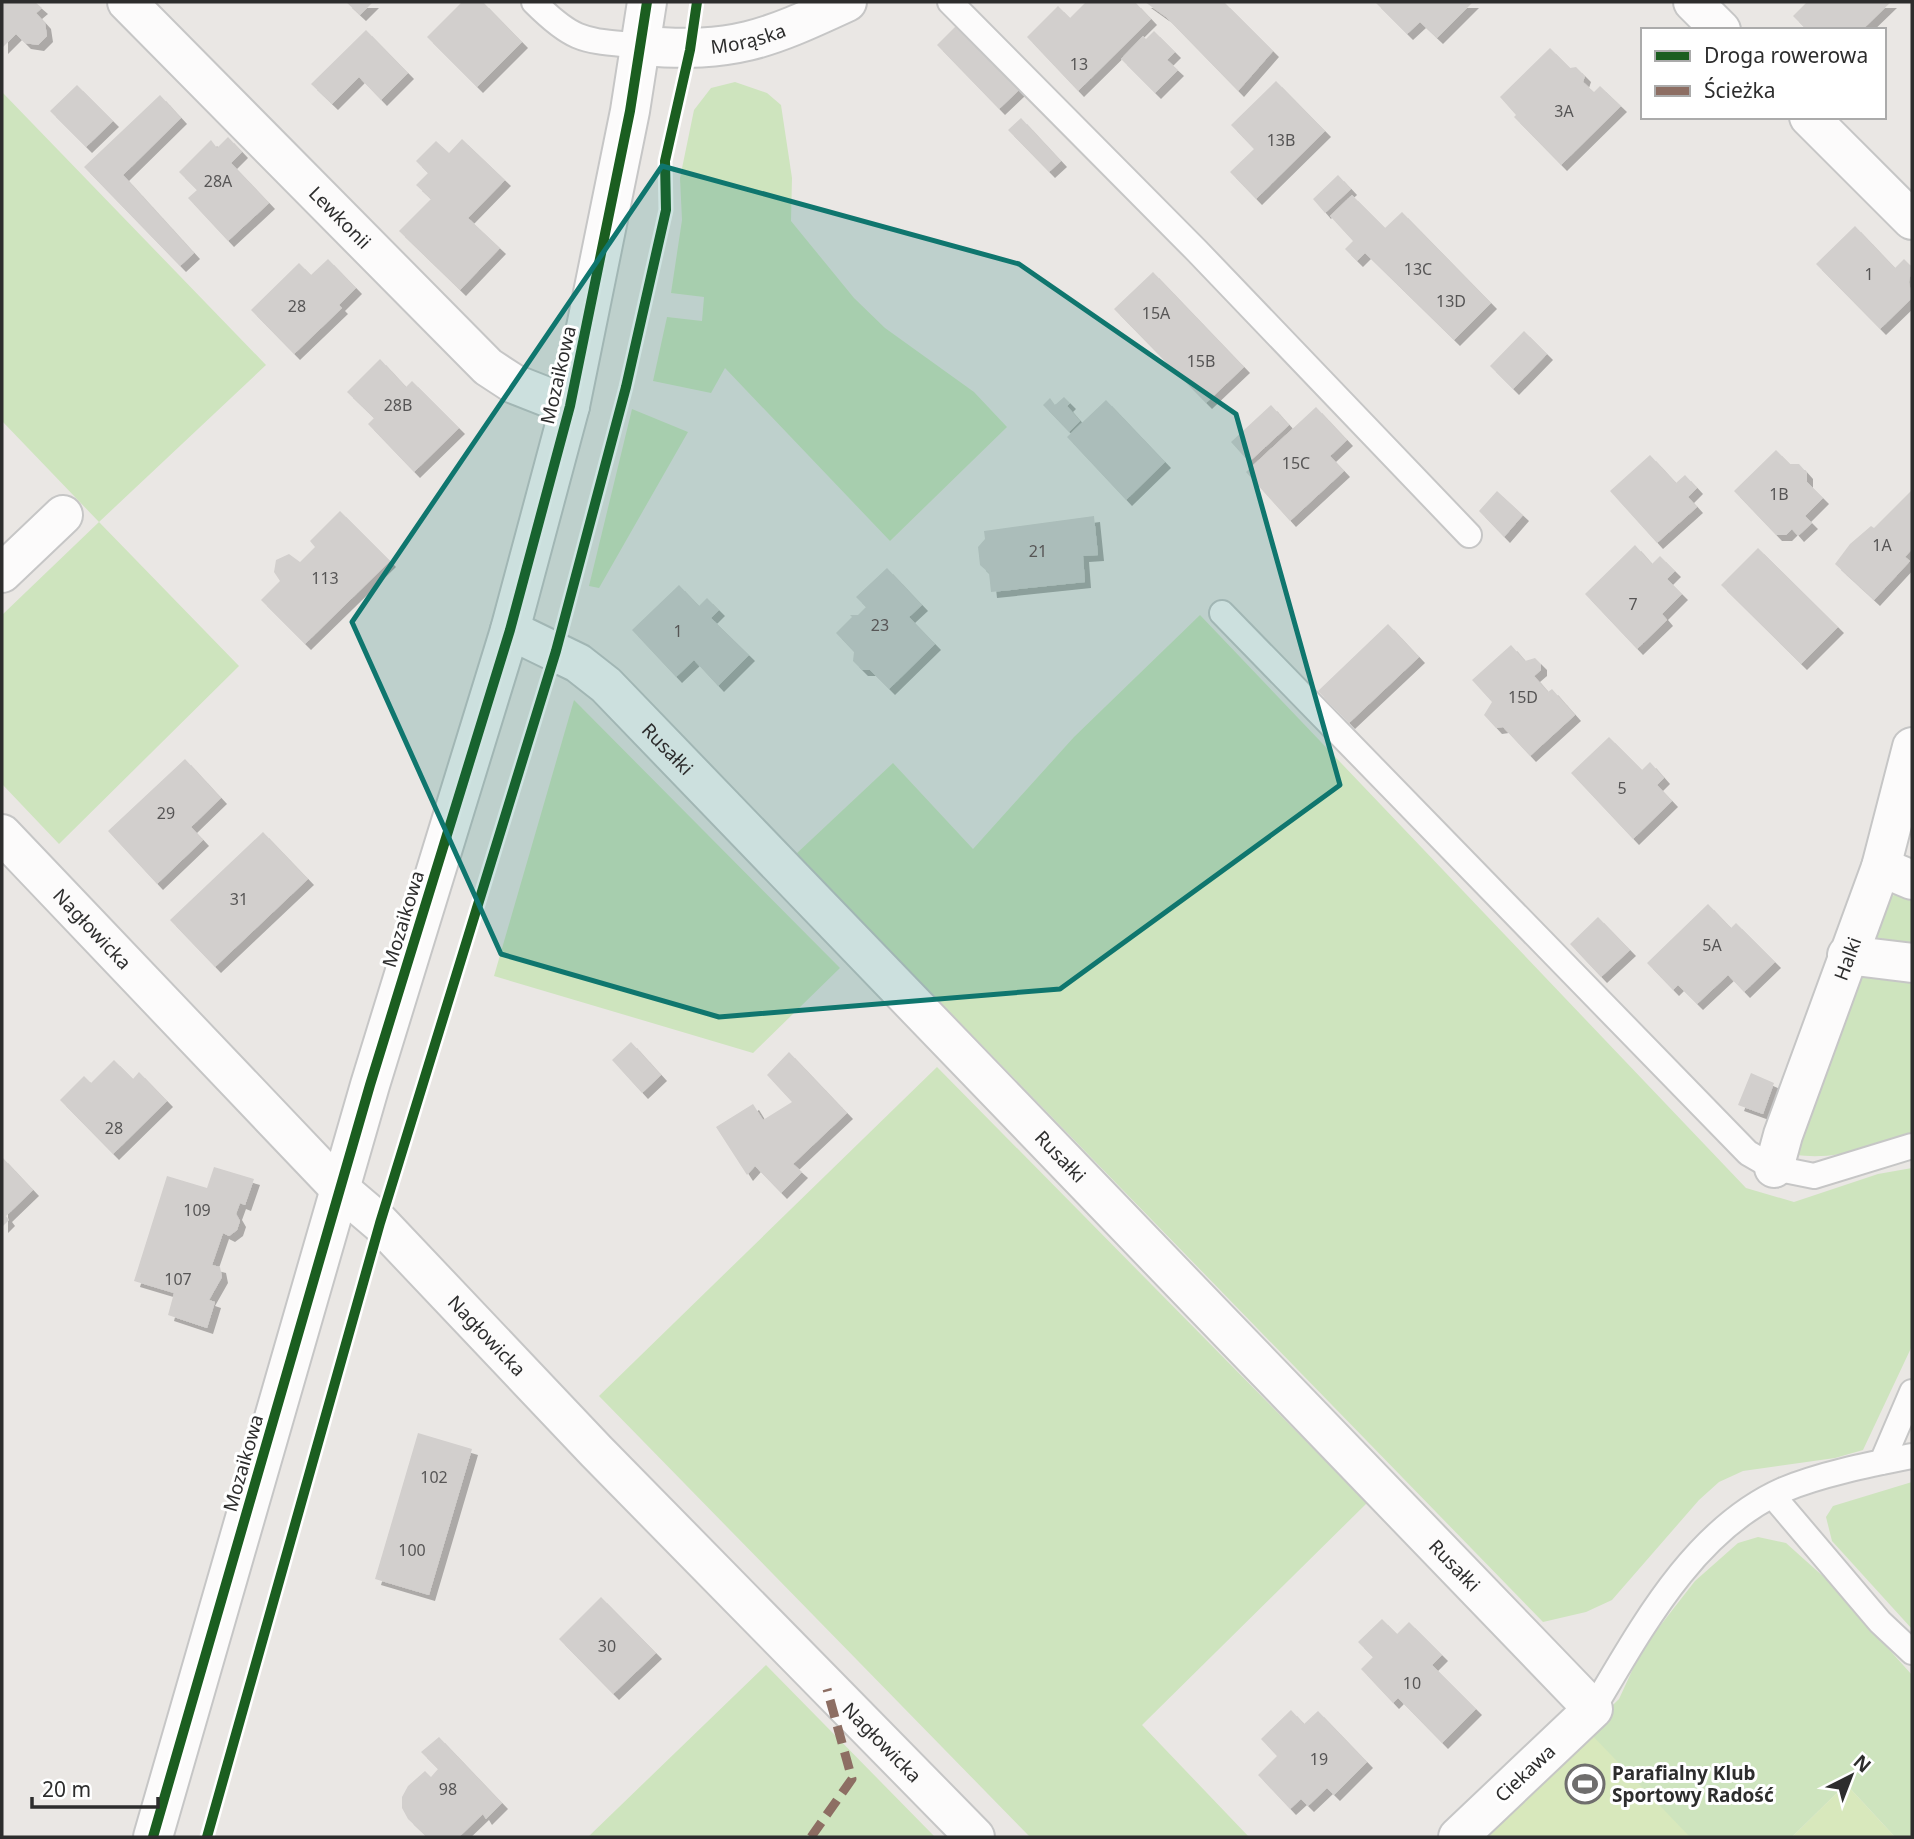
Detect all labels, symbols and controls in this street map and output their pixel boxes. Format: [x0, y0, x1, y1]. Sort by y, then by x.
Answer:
street label: Morąska [709, 17, 789, 60]
legend [1641, 28, 1886, 119]
text: Droga rowerowa [1704, 41, 1868, 69]
house number: 13 [1070, 53, 1088, 75]
text: Ścieżka [1704, 76, 1776, 104]
house number: 3A [1554, 100, 1574, 122]
house number: 13B [1267, 129, 1295, 151]
house number: 28A [204, 170, 233, 192]
street label: Lewkonii [303, 180, 377, 254]
house number: 13C [1404, 258, 1432, 280]
house number: 1 [1864, 263, 1874, 285]
house number: 13D [1436, 290, 1466, 312]
house number: 28 [288, 295, 306, 317]
house number: 15A [1142, 302, 1171, 324]
street label: Mozaikowa [534, 323, 582, 427]
house number: 15B [1187, 350, 1215, 372]
house number: 28B [384, 394, 412, 416]
house number: 15C [1282, 452, 1310, 474]
house number: 1B [1769, 483, 1789, 505]
house number: 1A [1872, 534, 1892, 556]
house number: 21 [1029, 540, 1047, 562]
house number: 113 [311, 567, 339, 589]
house number: 7 [1628, 593, 1638, 615]
house number: 23 [871, 614, 889, 636]
house number: 1 [673, 620, 683, 642]
house number: 15D [1508, 686, 1538, 708]
street label: Rusałki [636, 717, 699, 781]
house number: 5 [1617, 777, 1627, 799]
house number: 29 [157, 802, 175, 824]
street label: Mozaikowa [376, 867, 430, 971]
street label: Nagłowicka [48, 883, 137, 975]
house number: 31 [230, 888, 248, 910]
street label: Halki [1828, 933, 1867, 984]
house number: 5A [1702, 934, 1722, 956]
house number: 28 [105, 1117, 123, 1139]
street label: Rusałki [1029, 1125, 1092, 1188]
house number: 109 [183, 1199, 211, 1221]
house number: 107 [164, 1268, 192, 1290]
street label: Nagłowicka [442, 1290, 532, 1382]
street label: Mozaikowa [217, 1411, 269, 1515]
house number: 102 [420, 1466, 448, 1488]
street label: Rusałki [1423, 1534, 1486, 1597]
house number: 100 [398, 1539, 426, 1561]
house number: 30 [598, 1635, 616, 1657]
house number: 10 [1403, 1672, 1421, 1694]
street label: Nagłowicka [837, 1697, 927, 1788]
street label: Ciekawa [1489, 1738, 1561, 1808]
north arrow [1816, 1741, 1886, 1811]
house number: 19 [1310, 1748, 1328, 1770]
text: N [1848, 1749, 1877, 1778]
place label: Parafialny Klub Sportowy Radość [1612, 1760, 1774, 1808]
sports icon: Parafialny Klub Sportowy Radość [1564, 1763, 1606, 1805]
scale bar [32, 1766, 158, 1810]
text: 20 m [42, 1775, 91, 1803]
house number: 98 [439, 1778, 457, 1800]

